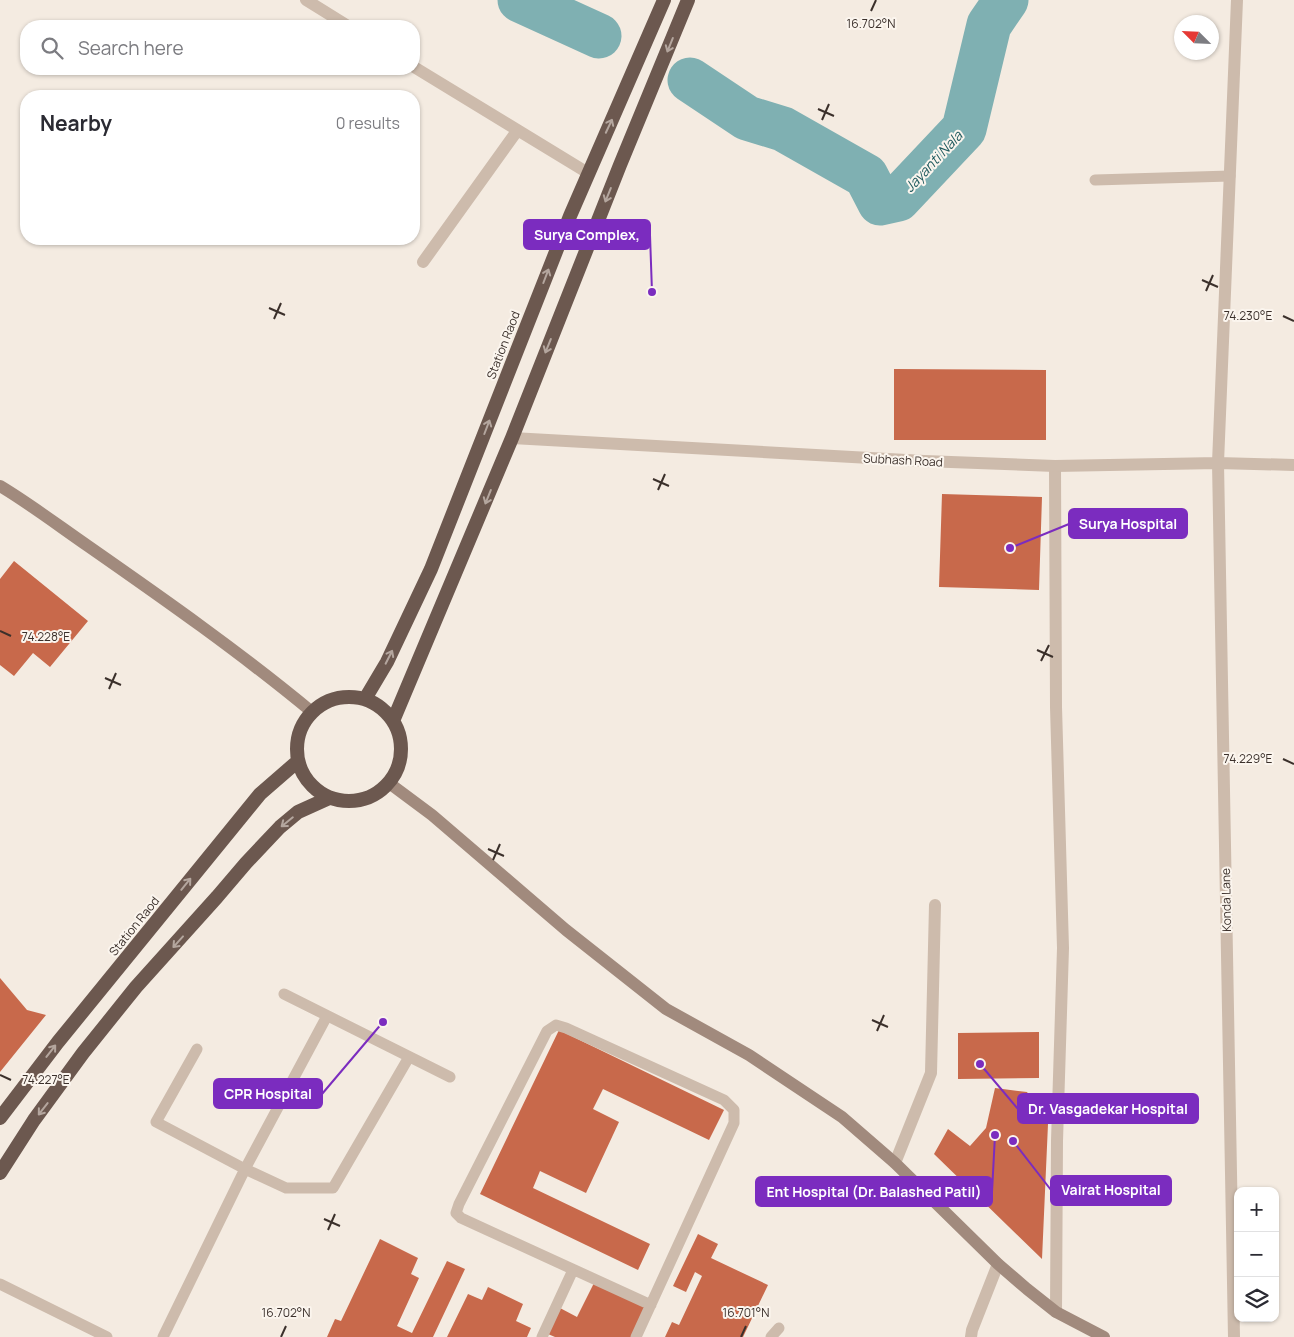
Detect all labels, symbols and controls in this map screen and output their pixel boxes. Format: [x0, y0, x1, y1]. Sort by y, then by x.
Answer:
text: 16.702°N [847, 15, 895, 32]
north arrow [1174, 15, 1219, 60]
search box [20, 20, 420, 75]
icon: search [38, 34, 66, 62]
text: Search here [78, 35, 184, 61]
one-way arrow [665, 37, 674, 52]
text: Nearby [40, 109, 112, 137]
text: 0 results [336, 112, 400, 134]
one-way arrow [604, 119, 614, 134]
water label: Jayanti Nala [900, 125, 967, 196]
one-way arrow [603, 187, 612, 202]
callout: Surya Complex, [524, 220, 650, 249]
text: Surya Complex, [534, 225, 640, 244]
one-way arrow [542, 269, 552, 284]
text: 74.230°E [1224, 307, 1272, 324]
street label: Station Raod [482, 309, 524, 381]
one-way arrow [543, 338, 552, 354]
one-way arrow [483, 420, 492, 435]
street label: Subhash Road [863, 449, 943, 471]
one-way arrow [482, 489, 492, 504]
callout: Surya Hospital [1069, 509, 1187, 538]
text: Surya Hospital [1079, 514, 1177, 533]
text: 74.228°E [22, 628, 70, 645]
one-way arrow [385, 650, 394, 665]
text: 74.229°E [1224, 750, 1273, 767]
one-way arrow [281, 816, 294, 827]
street label: Konda Lane [1217, 868, 1235, 932]
one-way arrow [181, 878, 192, 891]
street label: Station Raod [105, 893, 163, 959]
one-way arrow [172, 935, 184, 948]
one-way arrow [45, 1045, 56, 1058]
text: 74.227°E [22, 1071, 70, 1088]
callout: CPR Hospital [214, 1079, 322, 1108]
text: CPR Hospital [224, 1084, 312, 1103]
callout: Dr. Vasgadekar Hospital [1018, 1094, 1198, 1123]
text: Dr. Vasgadekar Hospital [1028, 1099, 1188, 1118]
one-way arrow [37, 1102, 48, 1115]
callout: Vairat Hospital [1051, 1176, 1171, 1205]
callout: Ent Hospital (Dr. Balashed Patil) [756, 1177, 992, 1206]
text: Vairat Hospital [1061, 1180, 1161, 1199]
text: Ent Hospital (Dr. Balashed Patil) [766, 1182, 982, 1201]
map controls [1234, 1187, 1279, 1322]
button: + [1234, 1187, 1279, 1232]
button: − [1234, 1232, 1279, 1277]
button: layers [1234, 1277, 1279, 1322]
text: 16.702°N [262, 1304, 310, 1321]
text: 16.701°N [723, 1304, 769, 1321]

